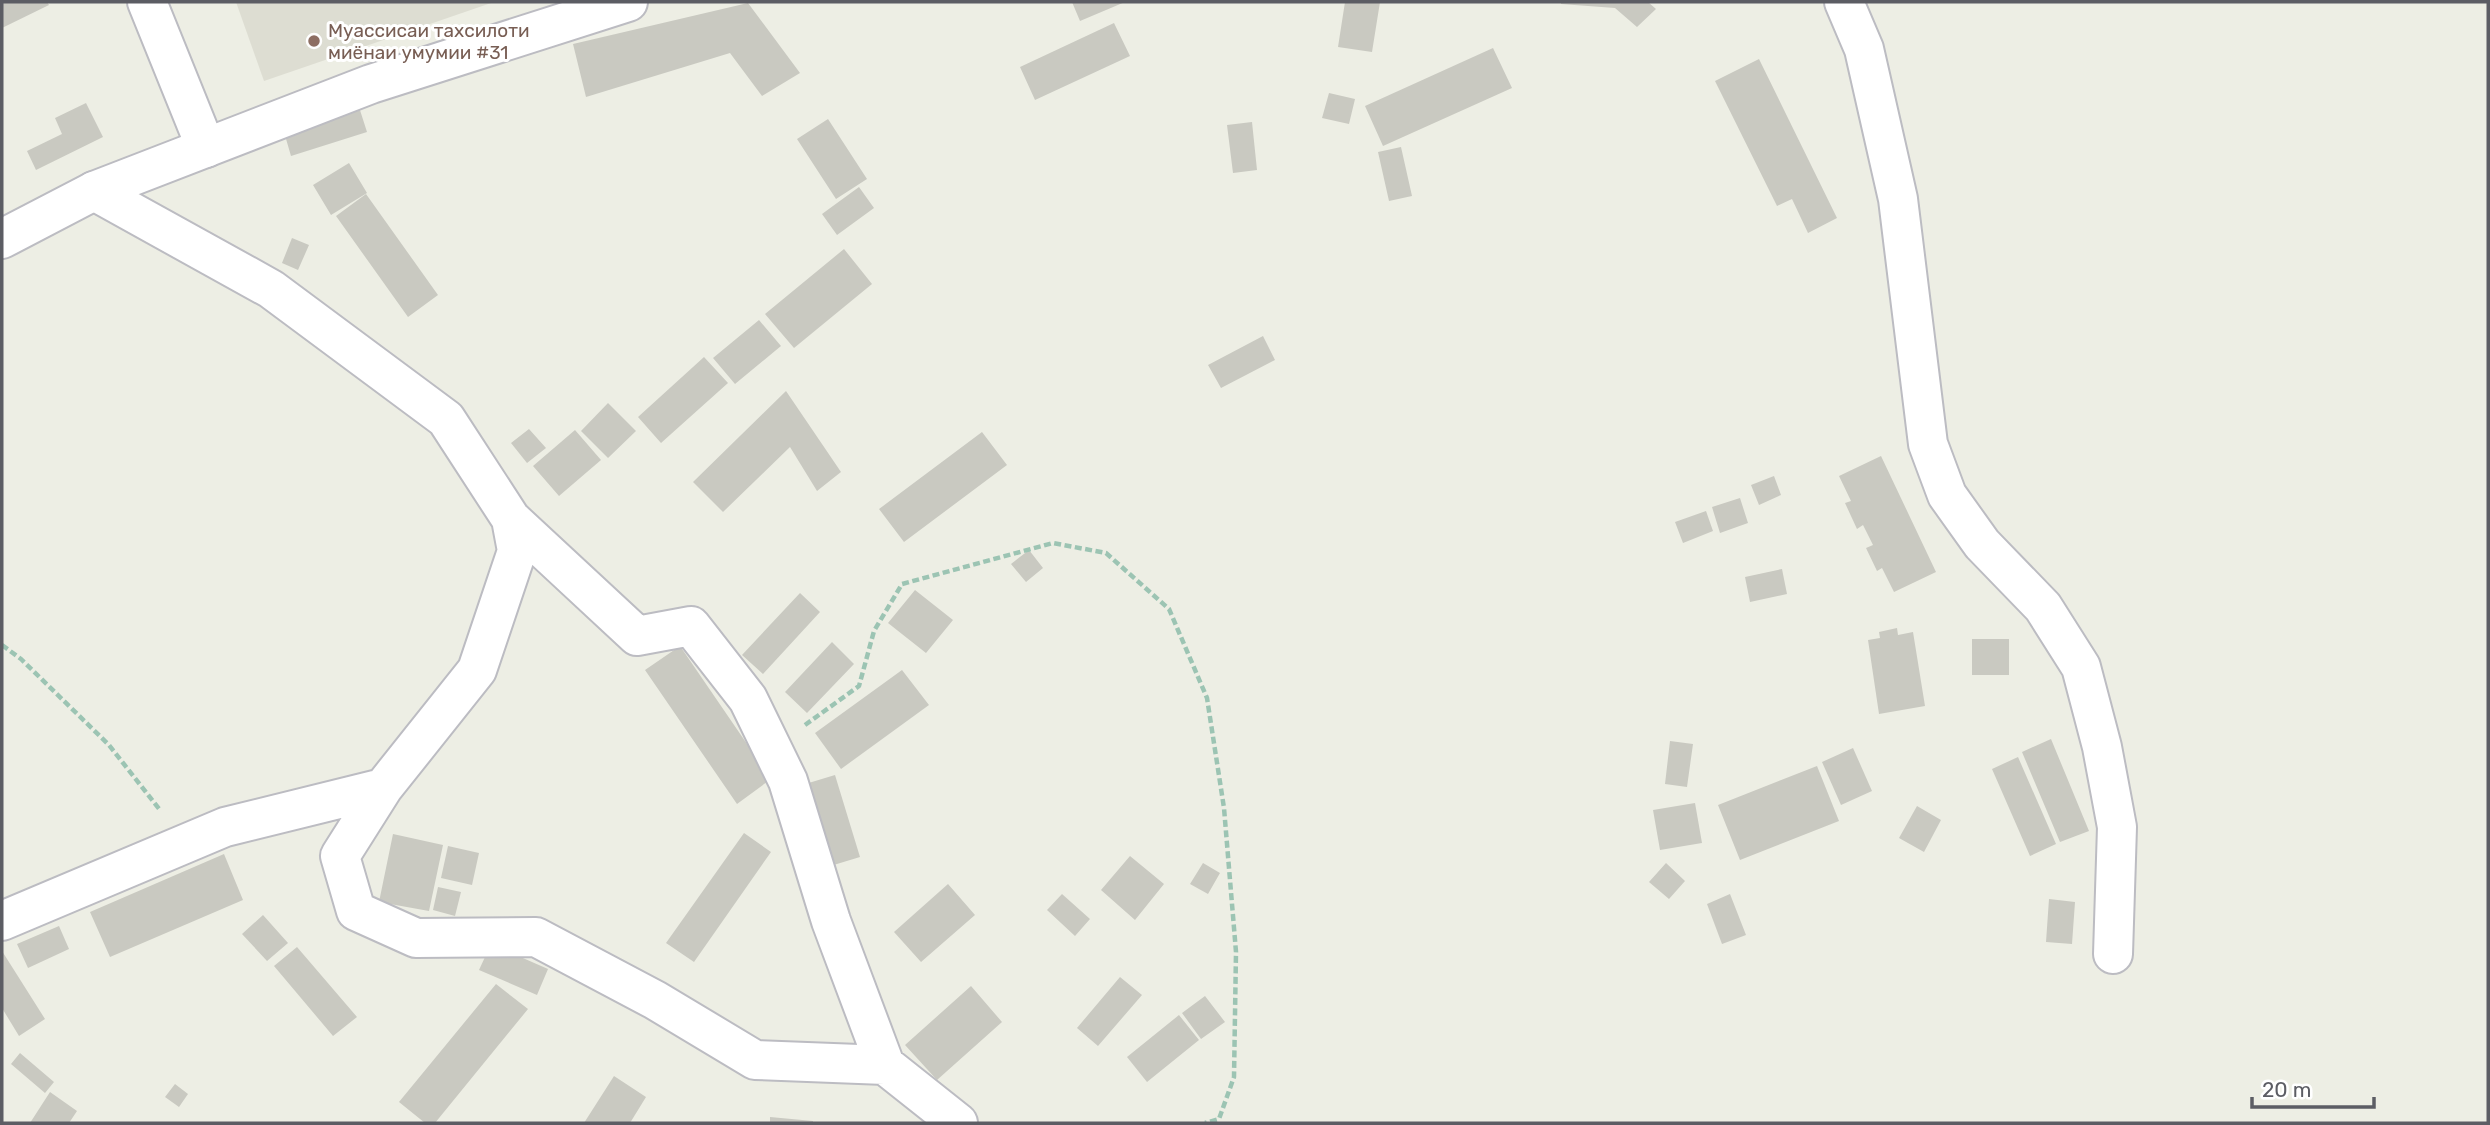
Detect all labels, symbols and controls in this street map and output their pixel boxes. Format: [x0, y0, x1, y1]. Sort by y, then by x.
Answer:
place label: Муассисаи тахсилоти миёнаи умумии #31 [328, 19, 529, 64]
marker: Муассисаи тахсилоти миёнаи умумии #31 [306, 33, 322, 49]
scale bar [2252, 1066, 2374, 1110]
text: 20 m [2262, 1077, 2311, 1102]

